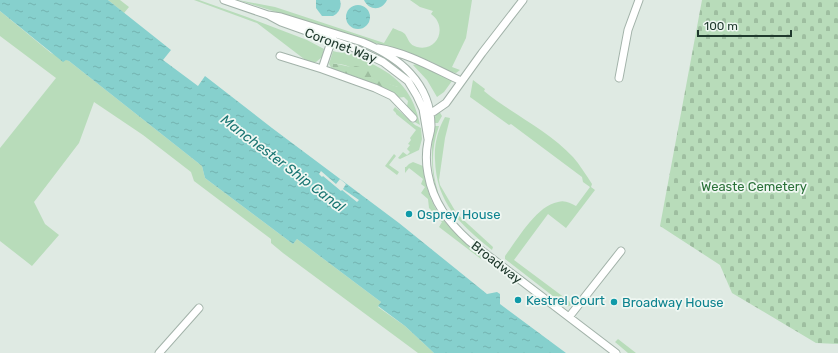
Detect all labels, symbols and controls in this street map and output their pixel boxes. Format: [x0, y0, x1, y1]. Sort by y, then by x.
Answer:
scale bar [698, 12, 791, 38]
text: 100 m [704, 19, 738, 33]
street label: Coronet Way [303, 25, 379, 66]
water label: Manchester Ship Canal [217, 111, 348, 216]
park label: Weaste Cemetery [701, 179, 807, 194]
place label: Osprey House [417, 207, 501, 222]
marker: Osprey House [404, 209, 414, 219]
street label: Broadway [468, 238, 525, 287]
place label: Kestrel Court [526, 293, 605, 308]
marker: Kestrel Court [513, 295, 523, 305]
place label: Broadway House [622, 295, 724, 310]
marker: Broadway House [609, 297, 619, 307]

